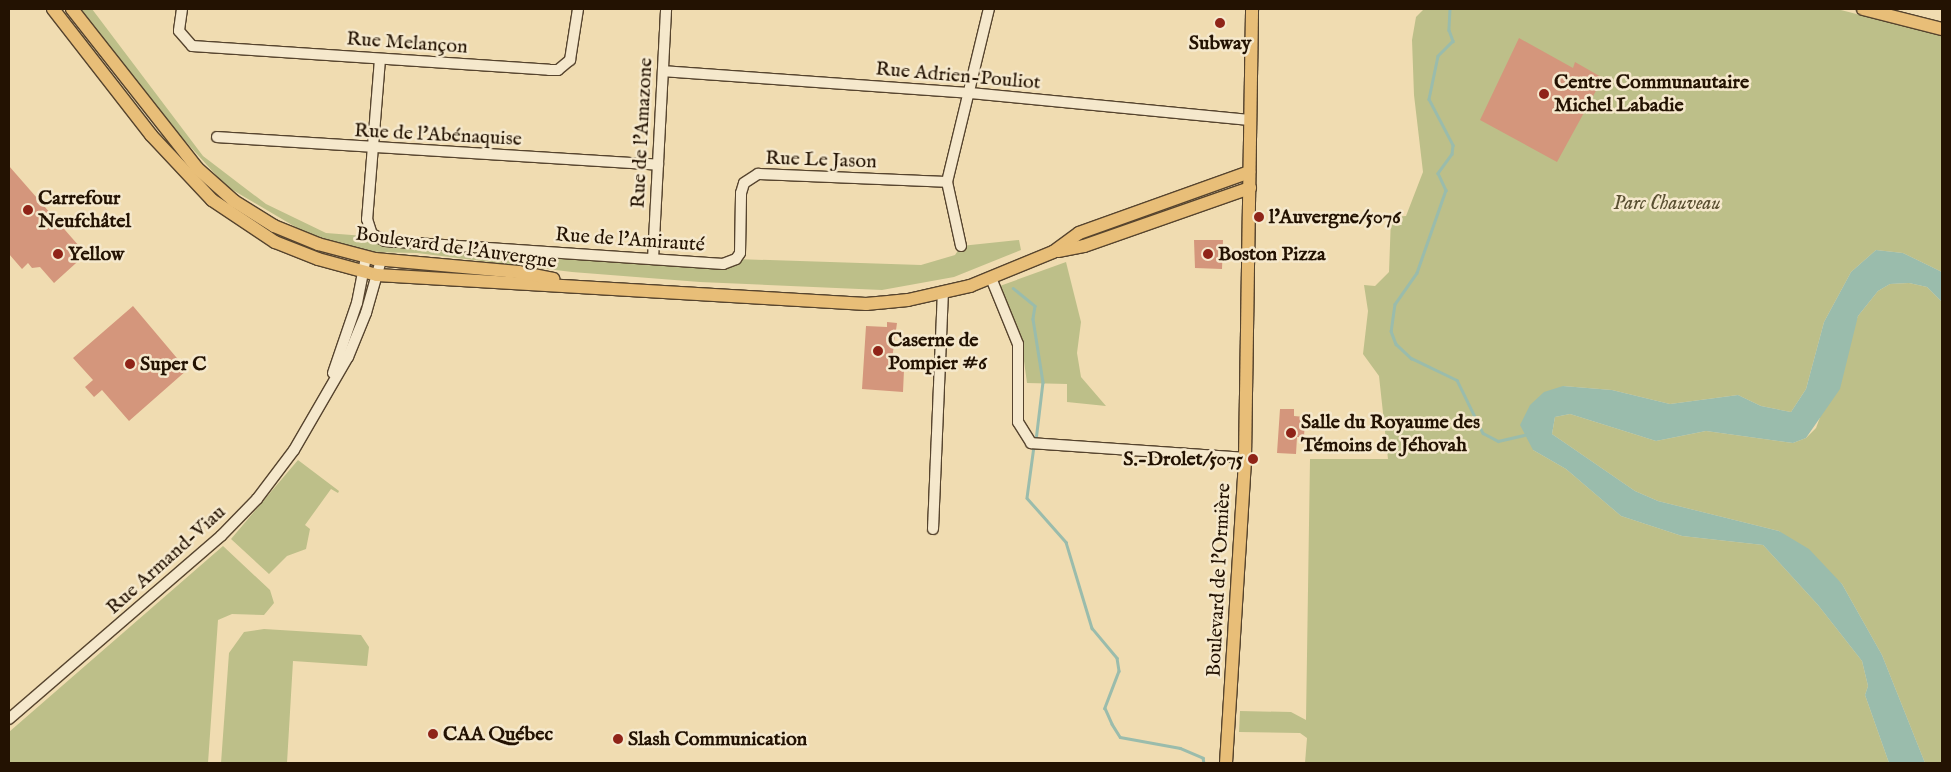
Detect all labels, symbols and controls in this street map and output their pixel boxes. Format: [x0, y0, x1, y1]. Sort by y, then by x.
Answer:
marker: Subway [1214, 17, 1226, 29]
street label: Rue Melançon [346, 27, 468, 59]
place label: Subway [1189, 31, 1251, 55]
street label: Rue de l'Amazone [626, 57, 658, 209]
street label: Rue Adrien-Pouliot [874, 57, 1042, 95]
place label: Centre Communautaire Michel Labadie [1554, 70, 1749, 117]
marker: Centre Communautaire Michel Labadie [1538, 88, 1550, 100]
street label: Rue de l'Abénaquise [354, 119, 522, 151]
street label: Rue Le Jason [765, 146, 877, 174]
place label: Carrefour Neufchâtel [38, 186, 131, 233]
park label: Parc Chauveau [1613, 191, 1721, 215]
marker: Carrefour Neufchâtel [22, 204, 34, 216]
place label: l'Auvergne/5076 [1269, 205, 1401, 229]
marker: l'Auvergne/5076 [1253, 211, 1265, 223]
street label: Boulevard de l'Auvergne [354, 222, 558, 274]
street label: Rue de l'Amirauté [554, 223, 706, 257]
place label: Yellow [68, 242, 124, 266]
place label: Boston Pizza [1218, 242, 1326, 266]
marker: Yellow [52, 248, 64, 260]
marker: Boston Pizza [1202, 248, 1214, 260]
place label: Caserne de Pompier #6 [888, 328, 987, 375]
marker: Caserne de Pompier #6 [872, 345, 884, 357]
place label: Super C [140, 352, 207, 376]
marker: Super C [124, 358, 136, 370]
place label: Salle du Royaume des Témoins de Jéhovah [1301, 410, 1480, 457]
marker: Salle du Royaume des Témoins de Jéhovah [1285, 427, 1297, 439]
place label: S.-Drolet/5075 [1123, 447, 1243, 471]
marker: S.-Drolet/5075 [1247, 453, 1259, 465]
street label: Boulevard de l'Ormière [1202, 482, 1236, 678]
street label: Rue Armand-Viau [101, 500, 231, 620]
place label: CAA Québec [443, 722, 553, 746]
place label: Slash Communication [628, 727, 807, 751]
marker: CAA Québec [427, 728, 439, 740]
marker: Slash Communication [612, 733, 624, 745]

